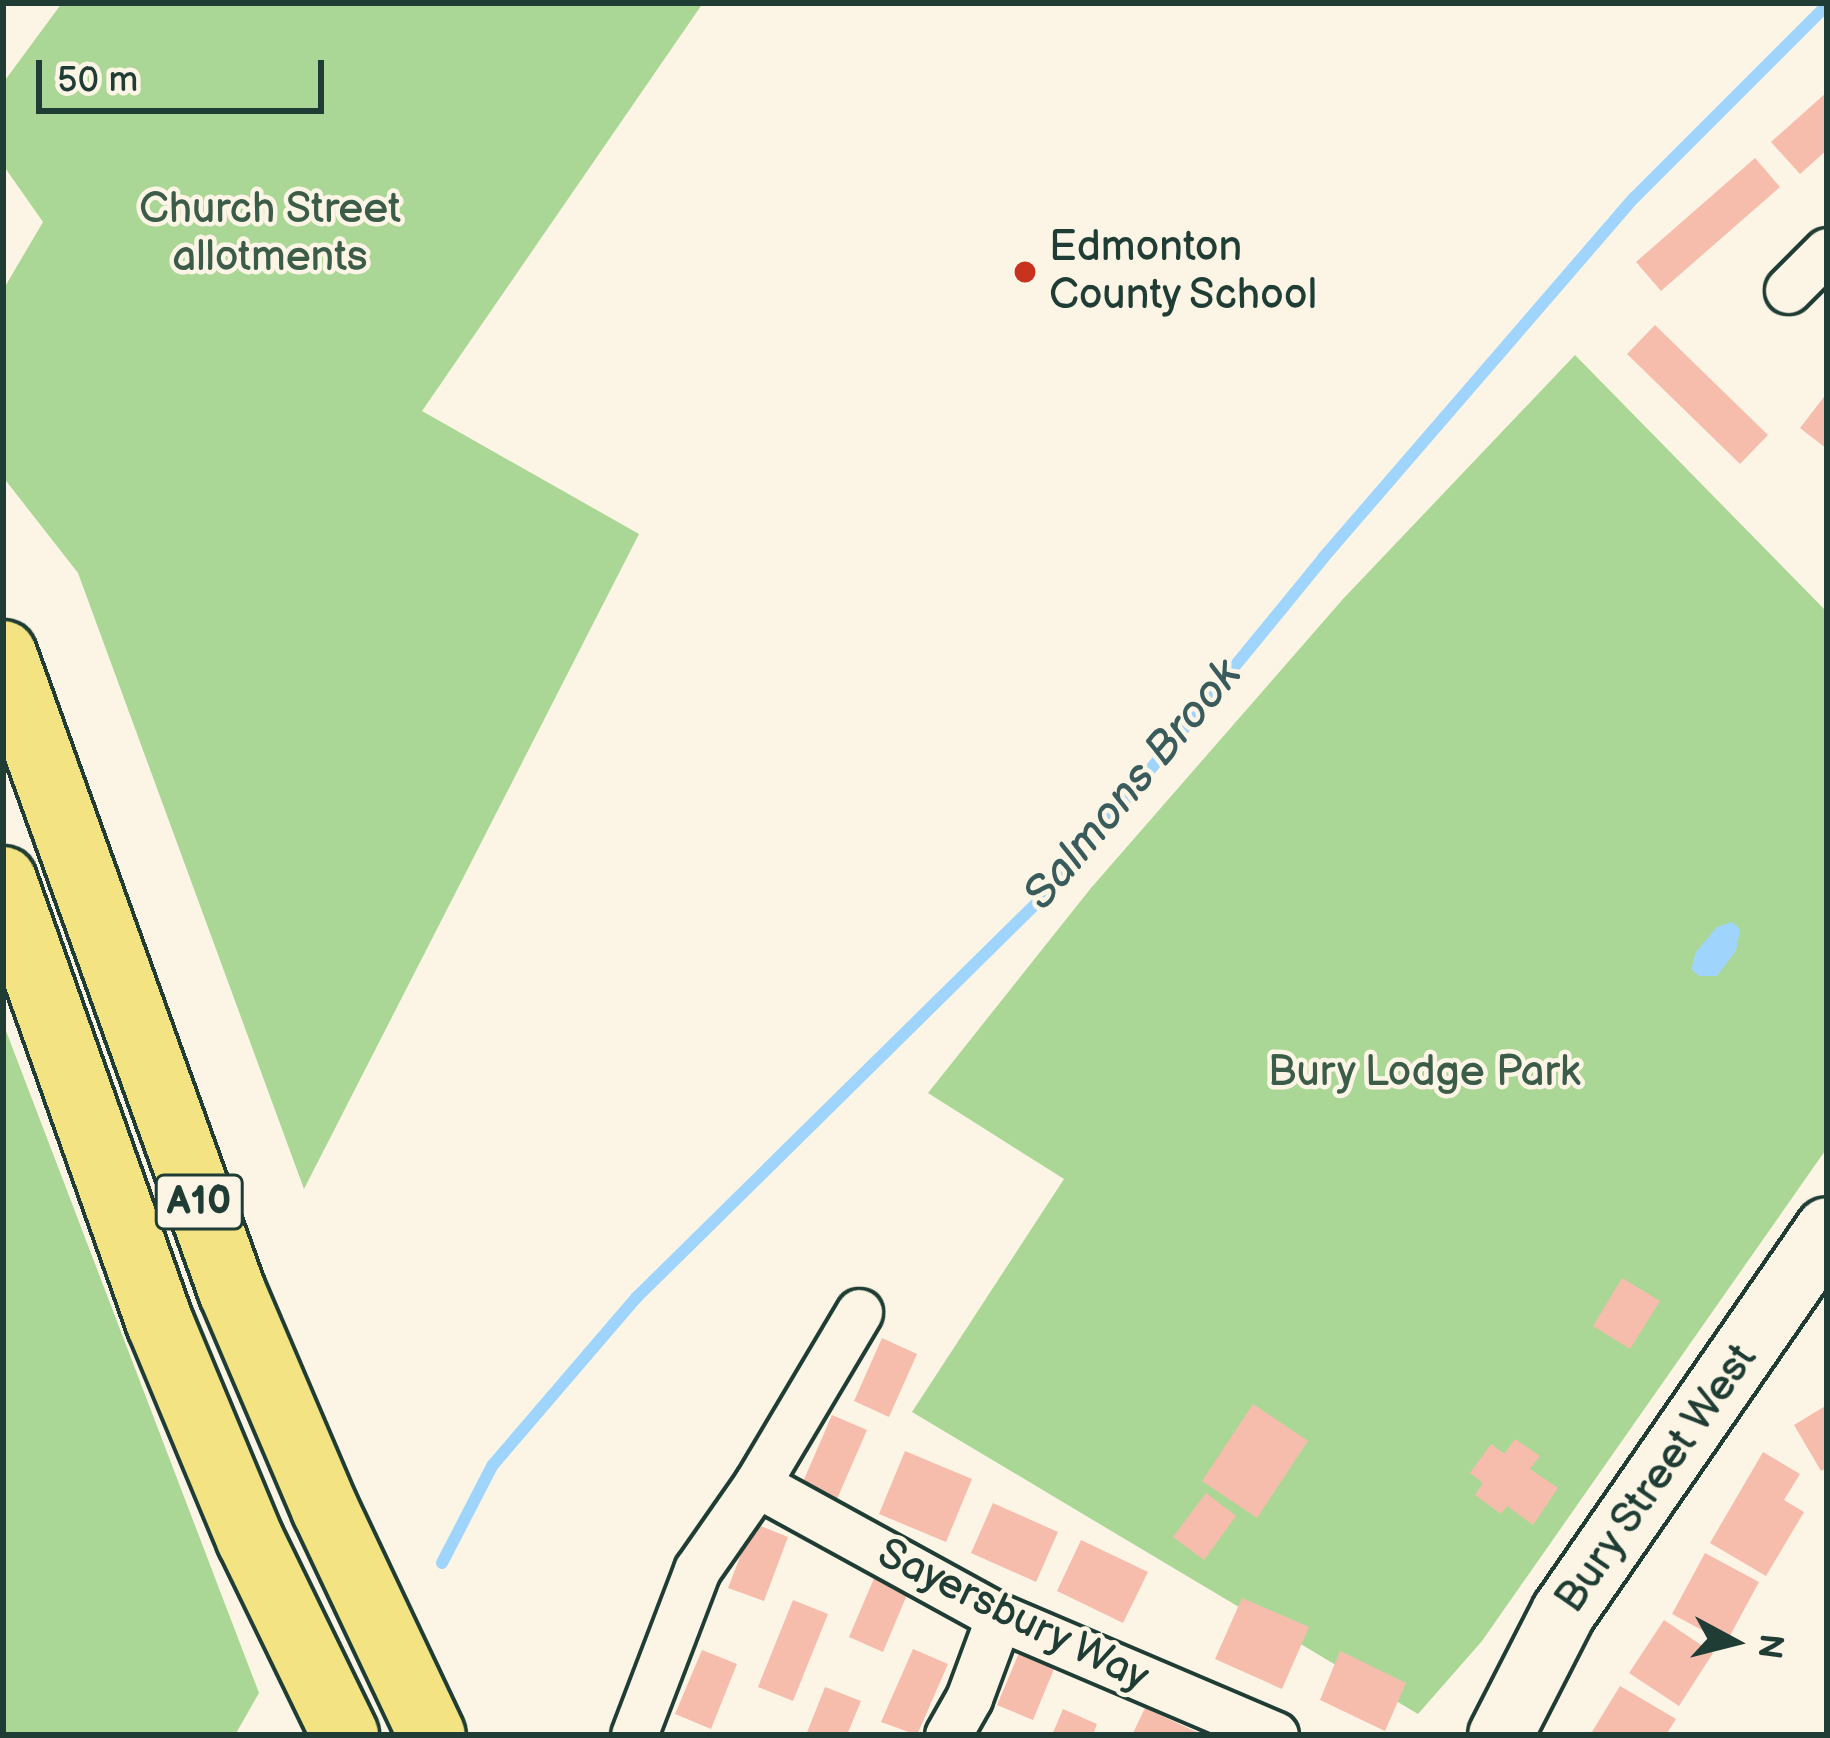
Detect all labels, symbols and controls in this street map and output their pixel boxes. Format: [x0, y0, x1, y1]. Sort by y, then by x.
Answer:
scale bar [42, 36, 330, 110]
text: 50 m [57, 59, 138, 102]
park label: Church Street allotments [139, 185, 401, 284]
place label: Edmonton County School [1049, 223, 1321, 322]
marker: Edmonton County School [1012, 259, 1038, 285]
water label: Salmons Brook [1013, 649, 1253, 921]
park label: Bury Lodge Park [1266, 1048, 1582, 1098]
road number: A10 [154, 1169, 244, 1235]
street label: Bury Street West [1544, 1333, 1770, 1625]
street label: Sayersbury Way [867, 1528, 1159, 1704]
north arrow [1674, 1582, 1794, 1702]
text: N [1748, 1632, 1791, 1661]

